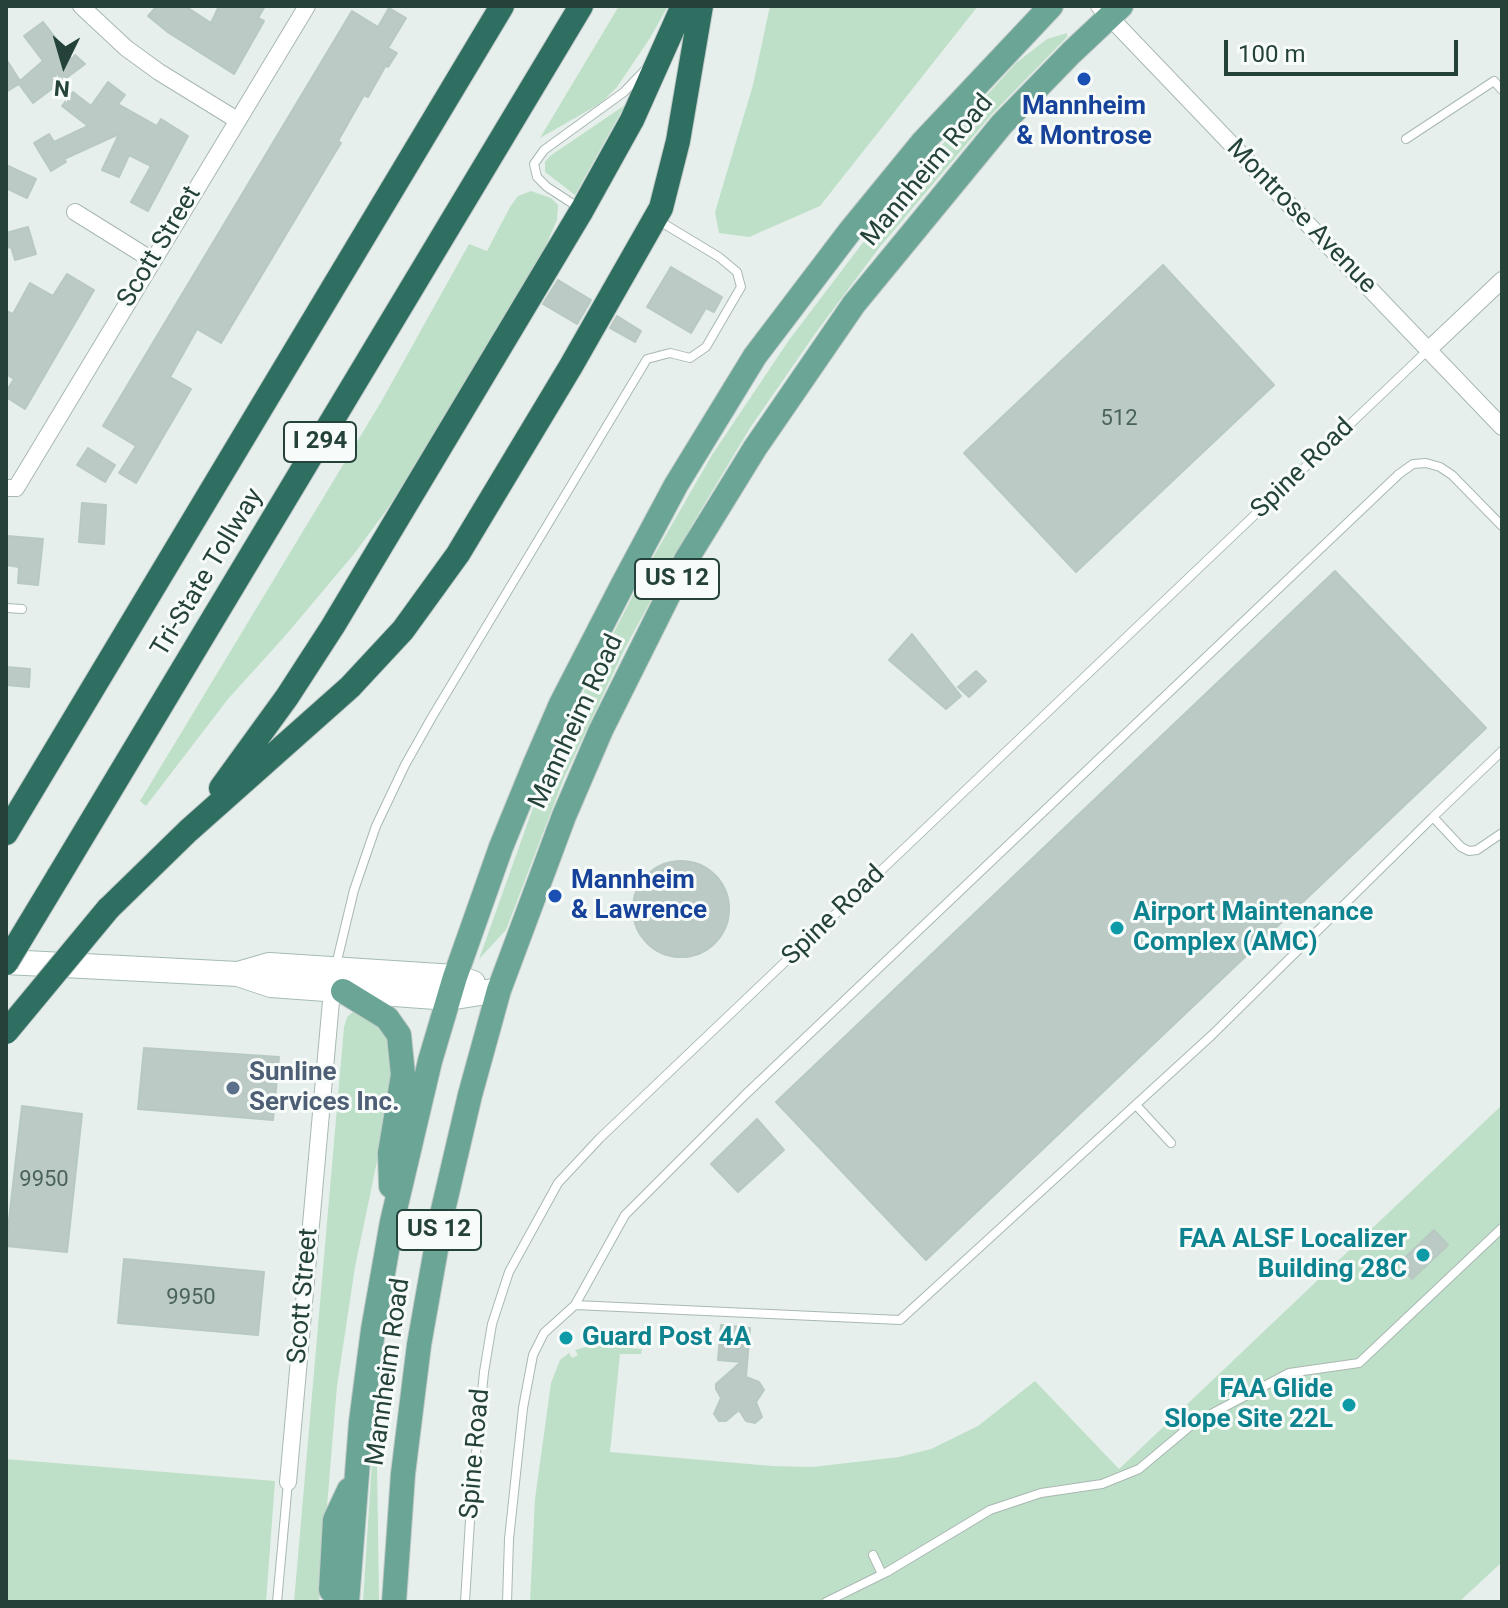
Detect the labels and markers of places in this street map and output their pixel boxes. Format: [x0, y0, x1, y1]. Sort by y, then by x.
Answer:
marker: Mannheim & Montrose [1075, 70, 1093, 88]
place label: Mannheim & Montrose [1016, 91, 1152, 152]
place label: Mannheim & Lawrence [571, 865, 707, 926]
marker: Mannheim & Lawrence [546, 887, 564, 905]
place label: Airport Maintenance Complex (AMC) [1133, 897, 1373, 958]
marker: Airport Maintenance Complex (AMC) [1108, 919, 1126, 937]
place label: Sunline Services Inc. [249, 1057, 400, 1118]
marker: Sunline Services Inc. [224, 1079, 242, 1097]
place label: FAA ALSF Localizer Building 28C [1179, 1224, 1407, 1286]
marker: FAA ALSF Localizer Building 28C [1414, 1246, 1432, 1264]
place label: Guard Post 4A [582, 1322, 751, 1354]
marker: Guard Post 4A [557, 1329, 575, 1347]
place label: FAA Glide Slope Site 22L [1164, 1374, 1333, 1436]
marker: FAA Glide Slope Site 22L [1340, 1396, 1358, 1414]

